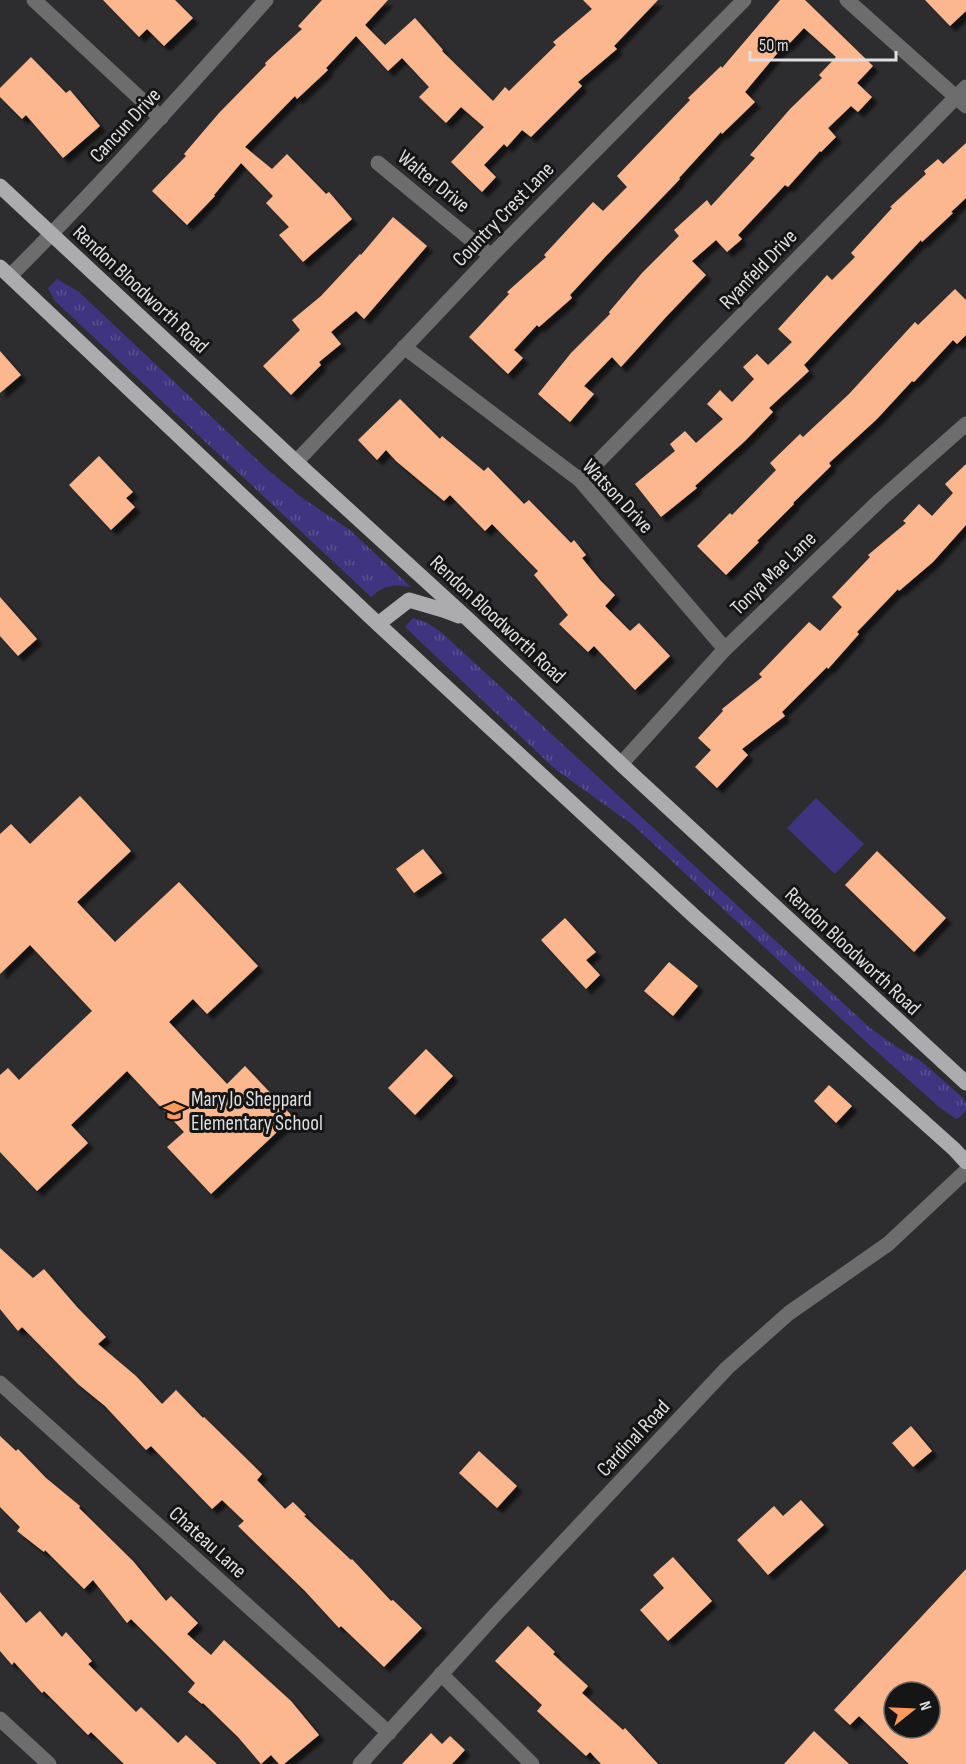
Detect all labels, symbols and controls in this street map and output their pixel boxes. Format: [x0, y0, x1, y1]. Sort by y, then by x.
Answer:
scale bar [750, 24, 896, 62]
text: 50 m [759, 35, 789, 56]
street label: Cancun Drive [84, 83, 166, 168]
street label: Walter Drive [392, 145, 475, 218]
street label: Country Crest Lane [447, 157, 559, 272]
street label: Rendon Bloodworth Road [68, 220, 214, 359]
street label: Ryanfeld Drive [714, 224, 802, 314]
street label: Watson Drive [577, 454, 658, 539]
street label: Tonya Mae Lane [725, 526, 821, 620]
street label: Rendon Bloodworth Road [425, 550, 571, 689]
street label: Rendon Bloodworth Road [780, 882, 926, 1021]
place label: Mary Jo Sheppard Elementary School [191, 1087, 323, 1136]
school or university icon: Mary Jo Sheppard Elementary School [162, 1099, 186, 1123]
street label: Cardinal Road [592, 1395, 675, 1482]
street label: Chateau Lane [164, 1501, 251, 1584]
north arrow [882, 1680, 942, 1740]
text: N [914, 1699, 935, 1713]

